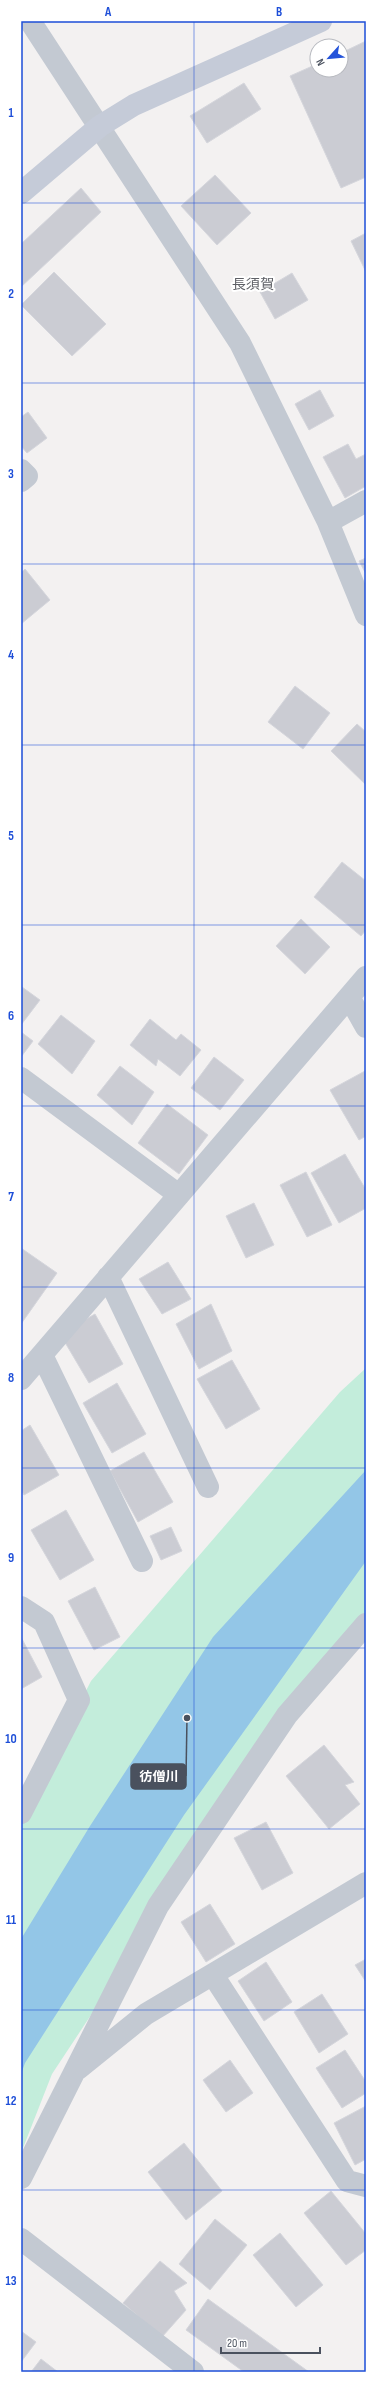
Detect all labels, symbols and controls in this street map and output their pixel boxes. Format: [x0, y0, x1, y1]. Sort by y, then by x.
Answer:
text: A [104, 4, 112, 20]
text: B [276, 4, 282, 20]
north arrow [309, 38, 349, 78]
text: N [313, 57, 328, 68]
text: 1 [8, 105, 14, 121]
district label: 長須賀 [232, 276, 274, 293]
text: 2 [8, 286, 14, 302]
text: 3 [8, 466, 14, 482]
text: 4 [8, 647, 14, 663]
text: 5 [8, 828, 14, 844]
text: 6 [8, 1008, 14, 1024]
text: 7 [8, 1189, 14, 1205]
text: 8 [8, 1370, 14, 1386]
text: 9 [8, 1550, 14, 1566]
text: 10 [5, 1731, 17, 1747]
callout: 彷僧川 [131, 1764, 186, 1789]
text: 彷僧川 [139, 1769, 179, 1785]
text: 11 [6, 1912, 16, 1928]
text: 12 [6, 2093, 17, 2109]
text: 13 [6, 2273, 17, 2289]
scale bar [221, 2329, 320, 2355]
text: 20 m [227, 2336, 247, 2351]

